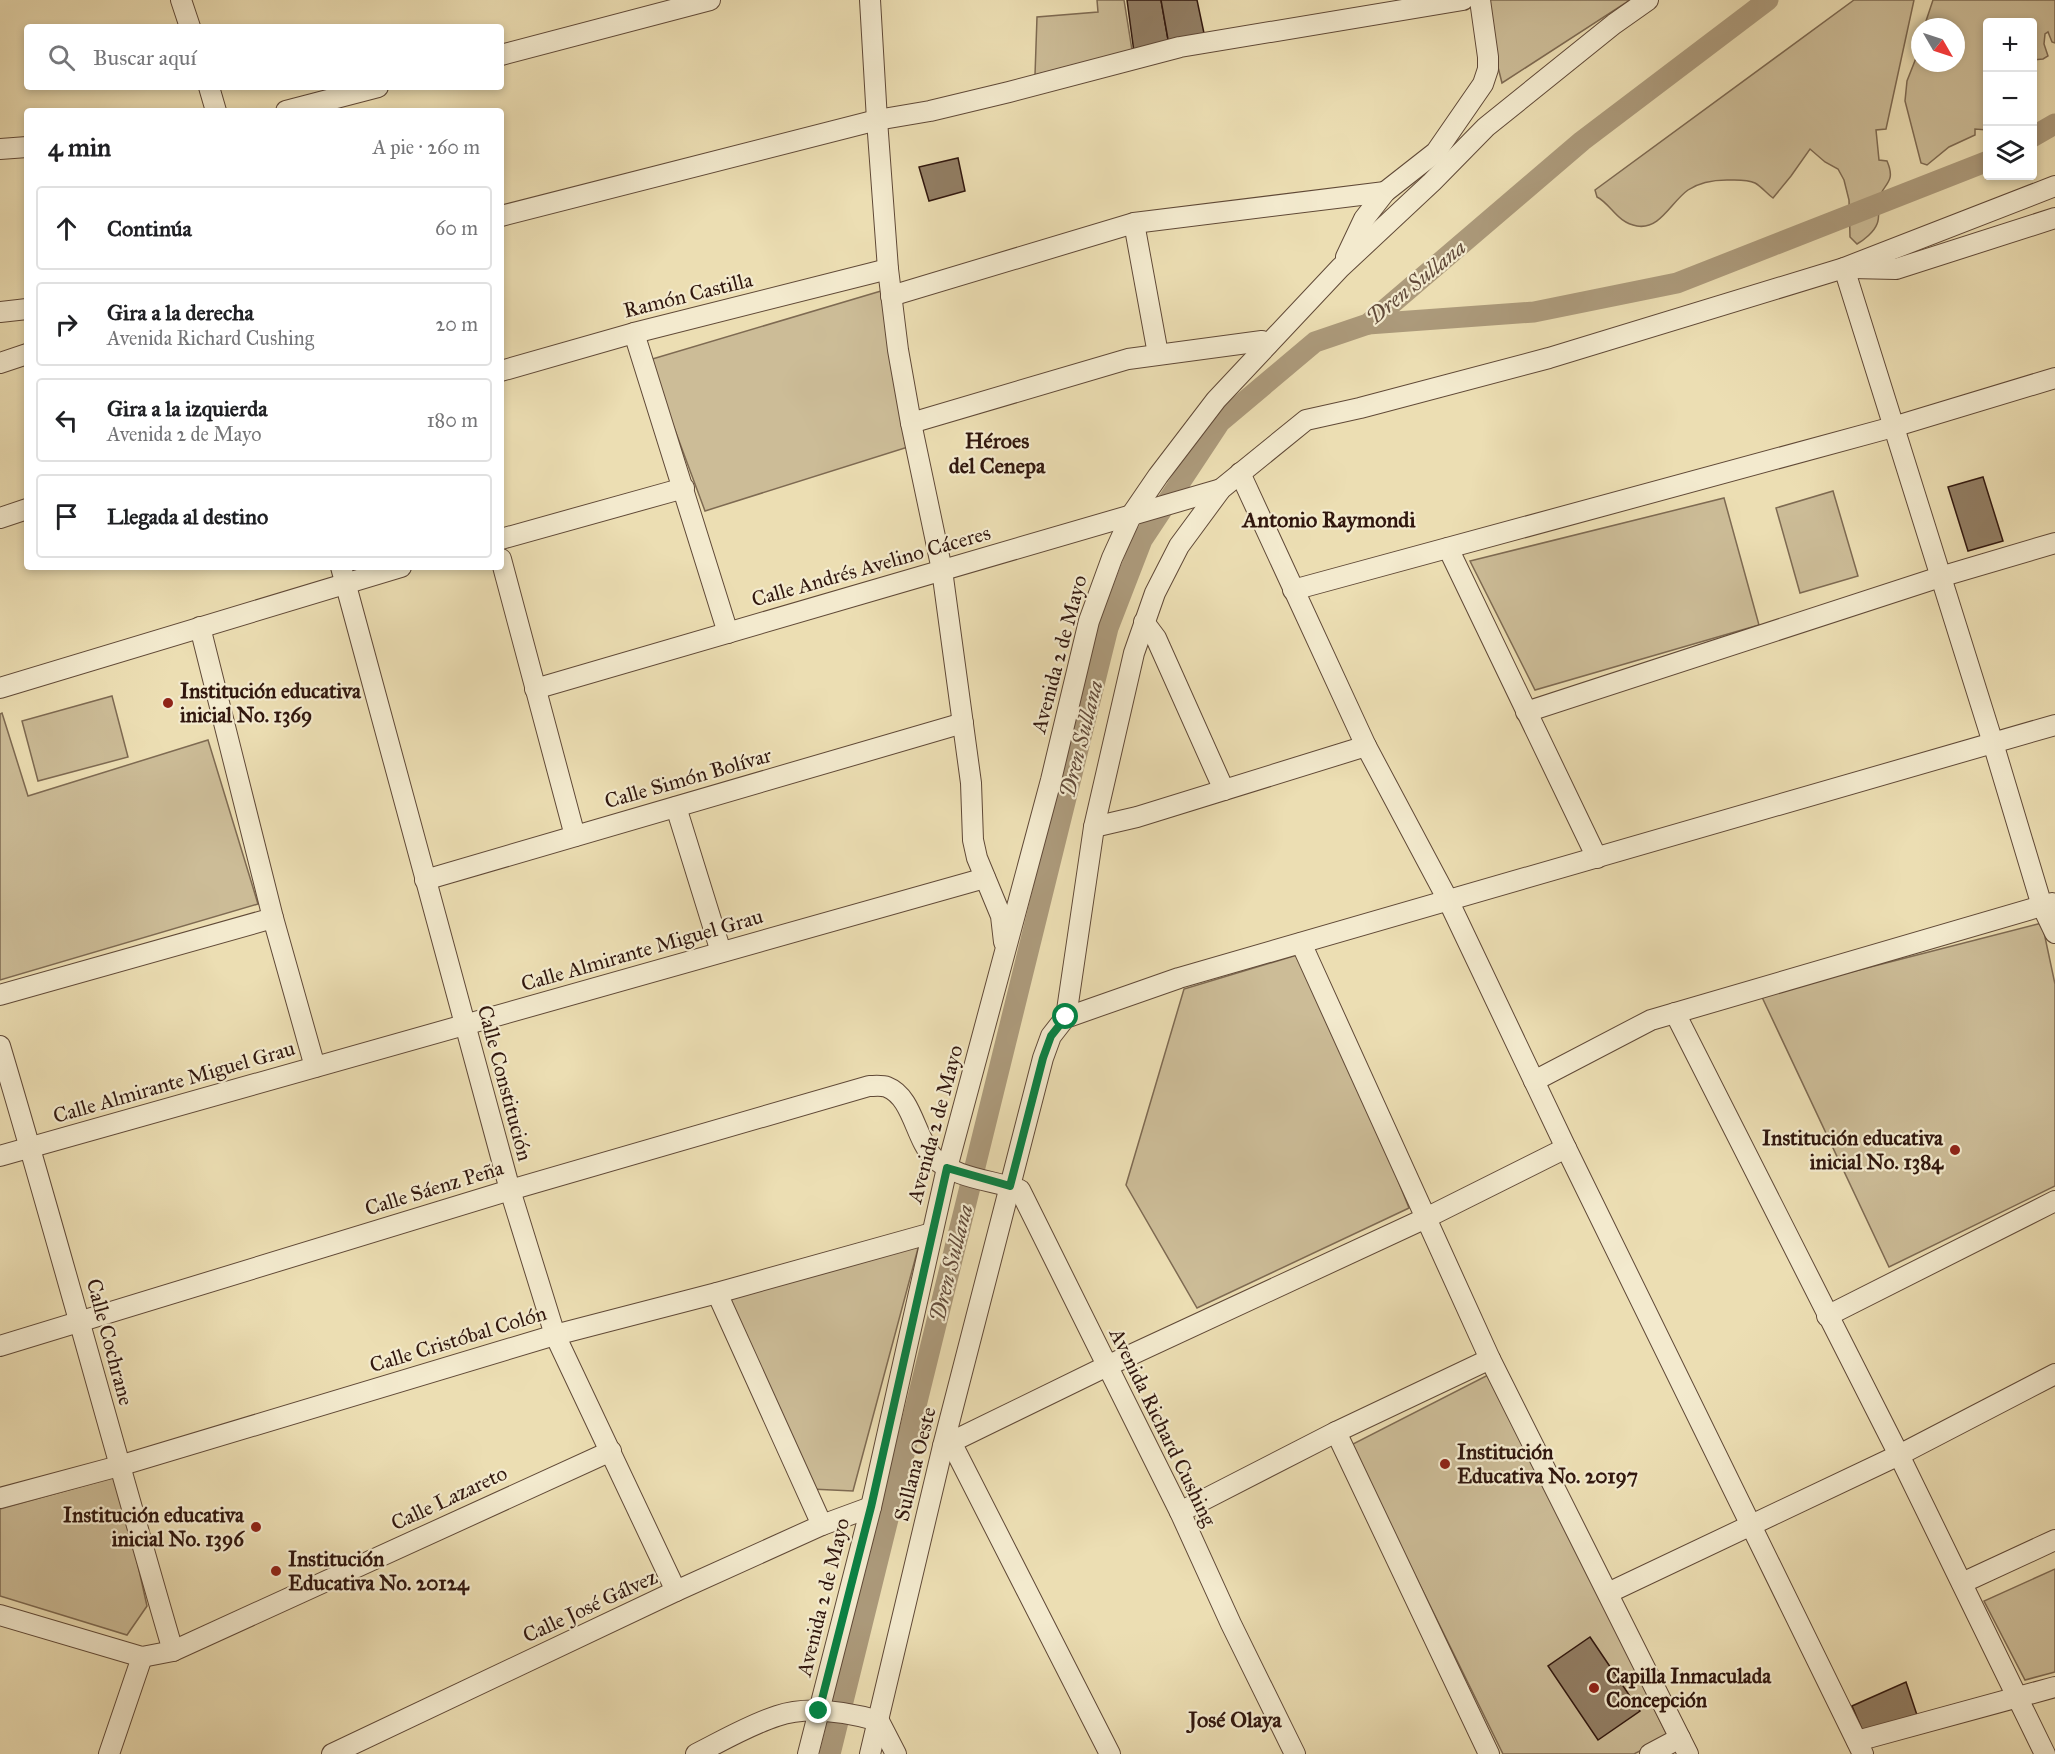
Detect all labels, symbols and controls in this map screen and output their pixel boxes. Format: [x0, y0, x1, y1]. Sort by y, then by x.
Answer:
north arrow [1911, 18, 1965, 72]
map controls [1983, 18, 2037, 180]
button: + [1983, 18, 2037, 72]
search box [24, 24, 504, 90]
icon: search [45, 41, 78, 74]
text: Buscar aquí [93, 44, 196, 71]
button: − [1983, 72, 2037, 126]
button: layers [1983, 126, 2037, 180]
text: 4 min [48, 131, 111, 163]
text: A pie · 260 m [373, 135, 480, 159]
icon: ahead [50, 212, 83, 245]
text: Continúa [107, 215, 192, 242]
text: 60 m [435, 216, 478, 240]
water label: Dren Sullana [1361, 234, 1471, 330]
street label: Ramón Castilla [621, 266, 755, 324]
text: Gira a la derecha [107, 299, 254, 326]
icon: right [50, 308, 83, 341]
text: 20 m [435, 312, 478, 336]
text: Avenida Richard Cushing [107, 326, 314, 350]
text: Gira a la izquierda [107, 395, 268, 422]
icon: left [50, 404, 83, 437]
text: 180 m [427, 408, 478, 432]
text: Avenida 2 de Mayo [107, 422, 261, 446]
district label: Héroes del Cenepa [949, 427, 1046, 479]
icon: arrive [50, 500, 83, 533]
text: Llegada al destino [107, 503, 268, 530]
district label: Antonio Raymondi [1241, 506, 1416, 533]
street label: Calle Andrés Avelino Cáceres [749, 519, 993, 613]
street label: Avenida 2 de Mayo [1025, 572, 1093, 737]
water label: Dren Sullana [1053, 677, 1109, 801]
place label: Institución educativa inicial No. 1369 [180, 678, 362, 728]
marker: Institución educativa inicial No. 1369 [161, 696, 175, 710]
street label: Calle Simón Bolívar [602, 742, 775, 814]
street label: Calle Almirante Miguel Grau [518, 903, 766, 997]
street label: Calle Constitución [472, 1002, 538, 1164]
route start [1052, 1003, 1078, 1029]
street label: Calle Almirante Miguel Grau [50, 1035, 298, 1129]
street label: Avenida 2 de Mayo [901, 1042, 969, 1207]
place label: Institución educativa inicial No. 1384 [1762, 1125, 1944, 1175]
marker: Institución educativa inicial No. 1384 [1948, 1143, 1962, 1157]
street label: Calle Sáenz Peña [362, 1155, 507, 1221]
water label: Dren Sullana [923, 1201, 979, 1325]
street label: Calle Cochrane [81, 1276, 139, 1408]
street label: Calle Cristóbal Colón [366, 1300, 550, 1378]
street label: Avenida Richard Cushing [1103, 1323, 1222, 1531]
street label: Sullana Oeste [888, 1404, 942, 1524]
place label: Institución Educativa No. 20197 [1457, 1439, 1638, 1489]
marker: Institución Educativa No. 20197 [1438, 1457, 1452, 1471]
street label: Calle Lazareto [387, 1460, 512, 1536]
place label: Institución educativa inicial No. 1396 [63, 1502, 245, 1552]
street label: Avenida 2 de Mayo [791, 1515, 855, 1680]
marker: Institución educativa inicial No. 1396 [249, 1520, 263, 1534]
place label: Institución Educativa No. 20124 [288, 1546, 470, 1596]
street label: Calle José Gálvez [519, 1563, 662, 1649]
marker: Institución Educativa No. 20124 [269, 1564, 283, 1578]
place label: Capilla Inmaculada Concepción [1606, 1663, 1772, 1713]
marker: Capilla Inmaculada Concepción [1587, 1681, 1601, 1695]
route end [805, 1697, 831, 1723]
district label: José Olaya [1186, 1706, 1282, 1734]

